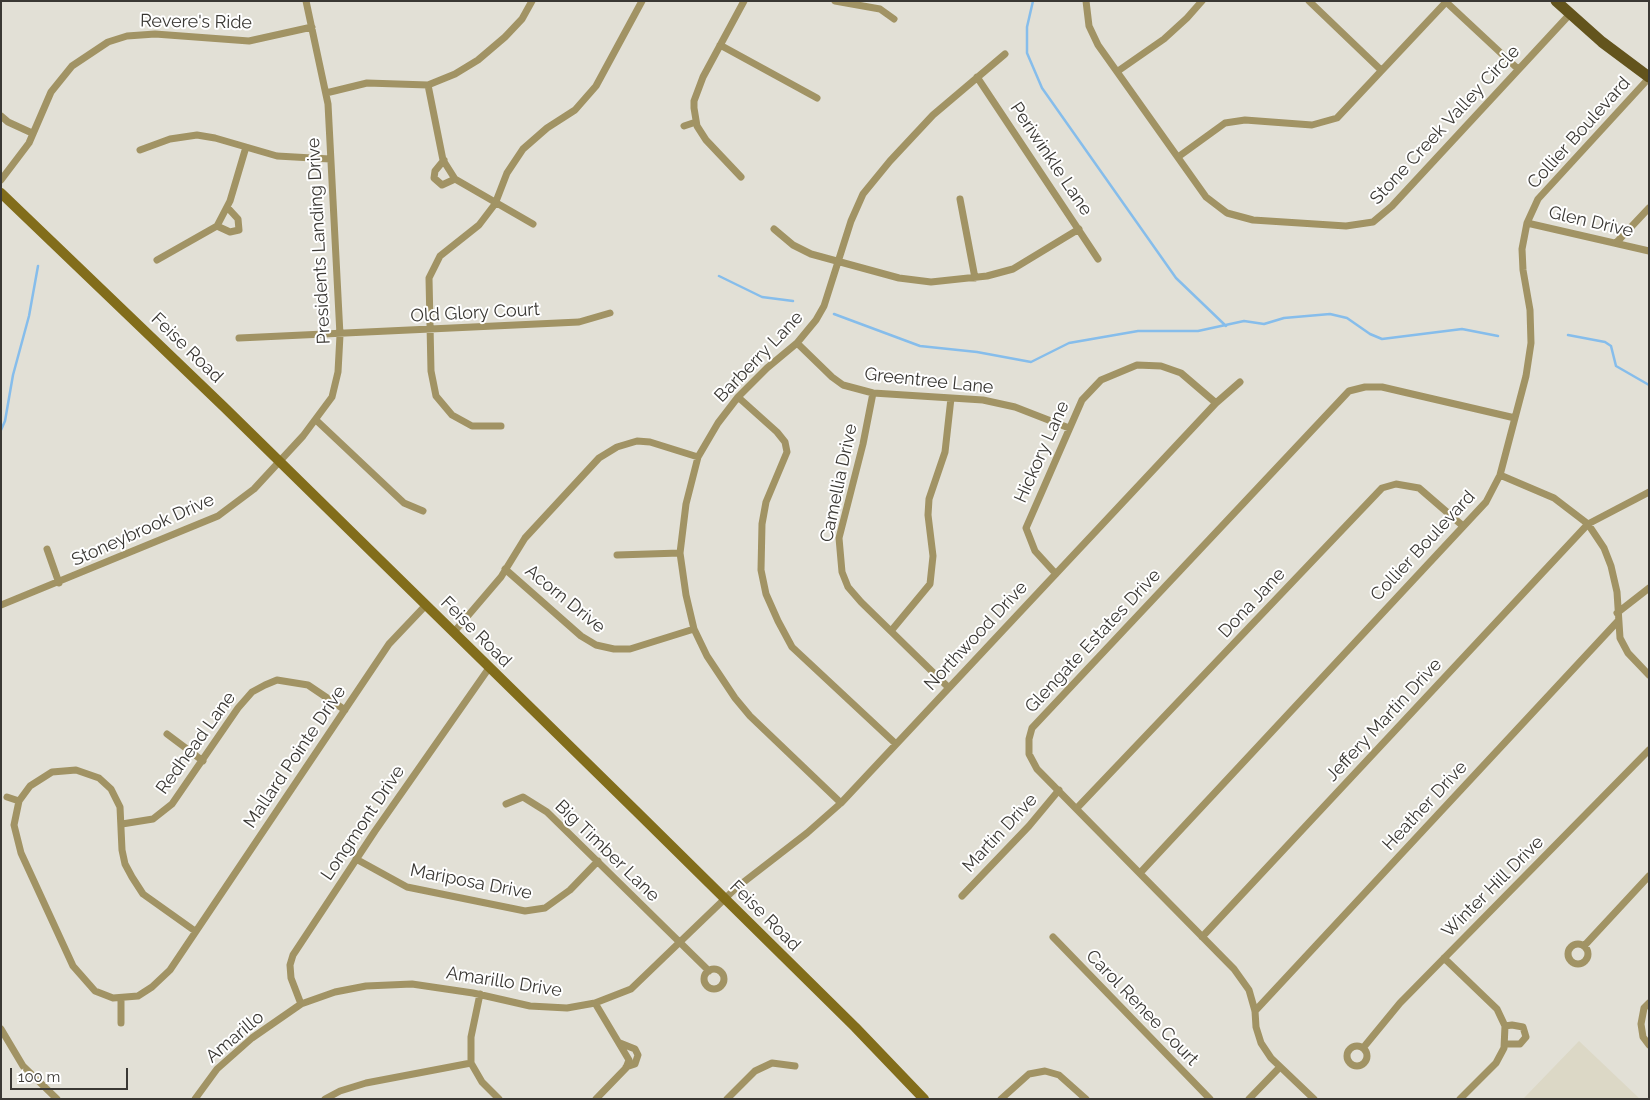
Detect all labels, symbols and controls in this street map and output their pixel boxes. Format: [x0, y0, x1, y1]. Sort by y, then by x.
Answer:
street label: Revere's Ride [140, 10, 252, 34]
street label: Stone Creek Valley Circle [1366, 41, 1524, 209]
street label: Collier Boulevard [1523, 73, 1635, 193]
street label: Periwinkle Lane [1005, 98, 1097, 220]
street label: Presidents Landing Drive [303, 137, 335, 345]
street label: Glen Drive [1546, 202, 1636, 242]
street label: Old Glory Court [410, 299, 540, 327]
street label: Barberry Lane [710, 307, 808, 407]
street label: Feise Road [147, 308, 227, 388]
street label: Greentree Lane [863, 363, 995, 399]
street label: Hickory Lane [1010, 398, 1074, 506]
street label: Camellia Drive [816, 422, 862, 544]
street label: Collier Boulevard [1366, 486, 1480, 606]
street label: Stoneybrook Drive [68, 489, 218, 571]
street label: Acorn Drive [521, 560, 609, 638]
street label: Dona Jane [1214, 564, 1290, 642]
street label: Glengate Estates Drive [1021, 565, 1165, 717]
street label: Northwood Drive [920, 577, 1032, 695]
street label: Feise Road [436, 592, 516, 672]
street label: Jeffery Martin Drive [1321, 654, 1447, 786]
street label: Mallard Pointe Drive [239, 682, 351, 832]
street label: Redhead Lane [152, 688, 240, 798]
street label: Heather Drive [1378, 757, 1472, 855]
street label: Longmont Drive [317, 761, 409, 885]
street label: Martin Drive [958, 789, 1042, 877]
street label: Big Timber Lane [550, 796, 664, 906]
street label: Winter Hill Drive [1438, 832, 1548, 942]
street label: Mariposa Drive [408, 860, 534, 904]
street label: Feise Road [725, 876, 805, 956]
street label: Carol Renee Court [1081, 946, 1203, 1070]
street label: Amarillo Drive [445, 962, 563, 1002]
street label: Amarillo [202, 1006, 268, 1068]
scale bar [12, 1058, 130, 1090]
text: 100 m [18, 1068, 60, 1086]

